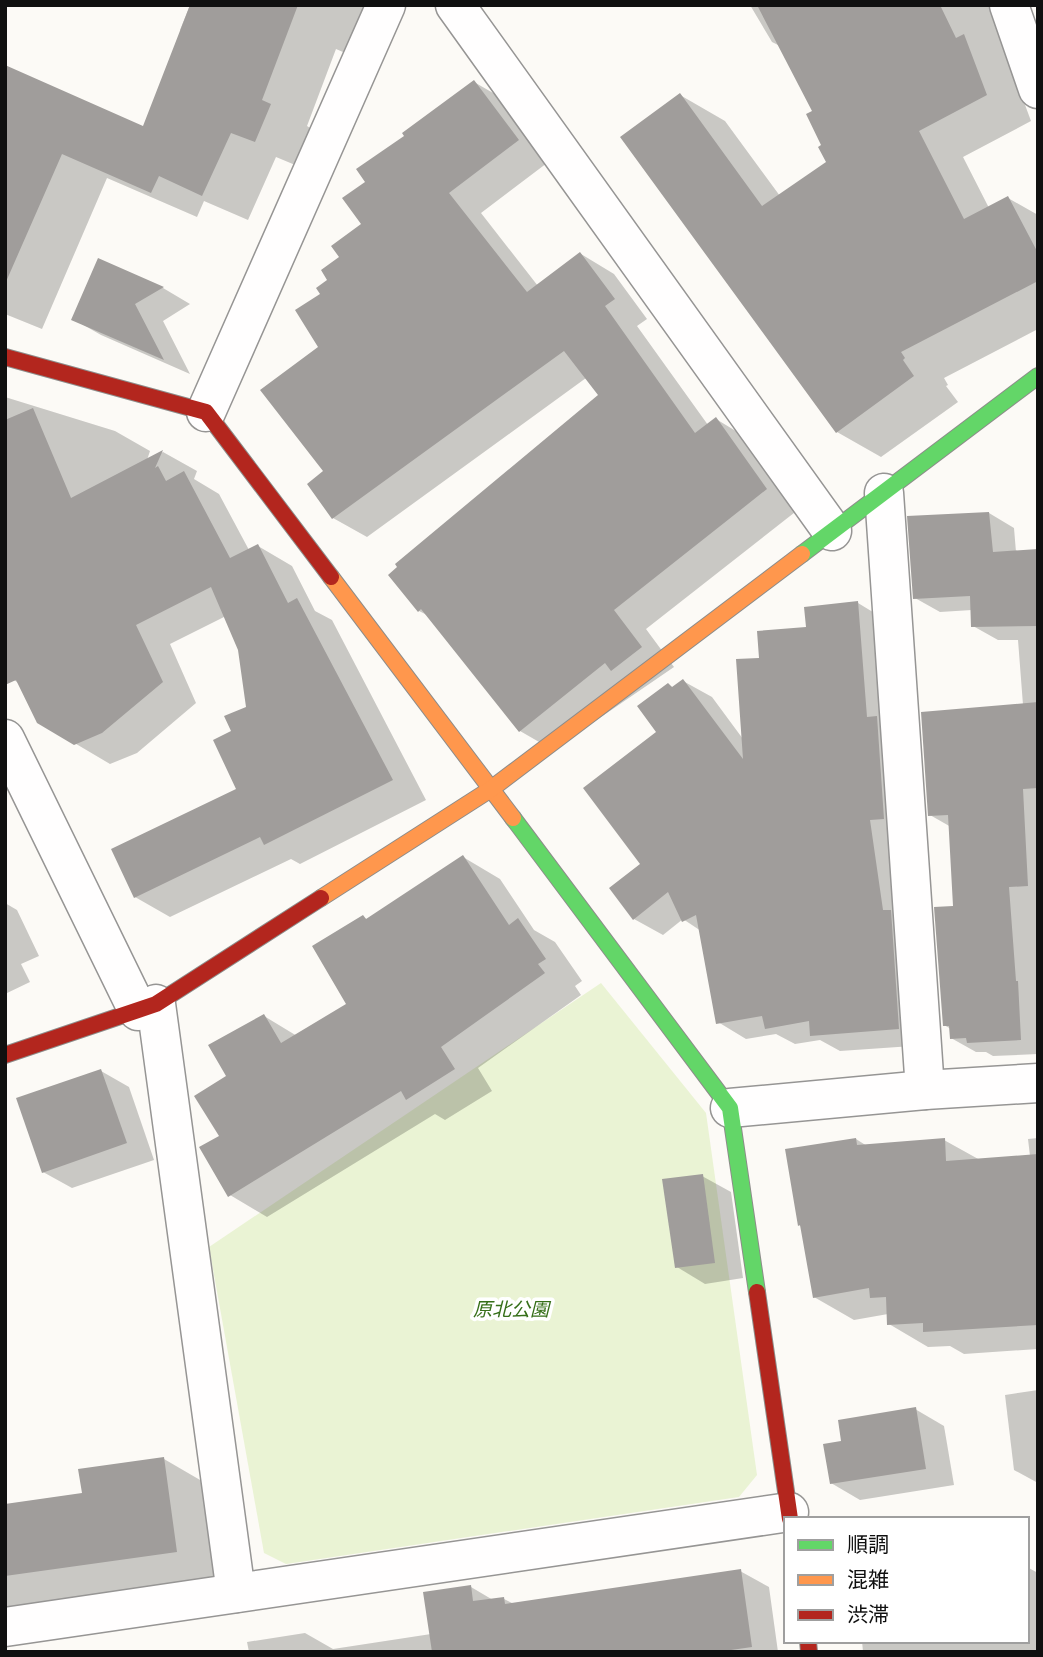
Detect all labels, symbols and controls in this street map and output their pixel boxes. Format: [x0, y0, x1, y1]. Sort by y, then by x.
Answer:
park label: 原北公園 [473, 1298, 552, 1321]
legend [784, 1517, 1029, 1643]
text: 順調 [847, 1532, 889, 1558]
text: 混雑 [847, 1567, 889, 1593]
text: 渋滞 [847, 1602, 889, 1628]

